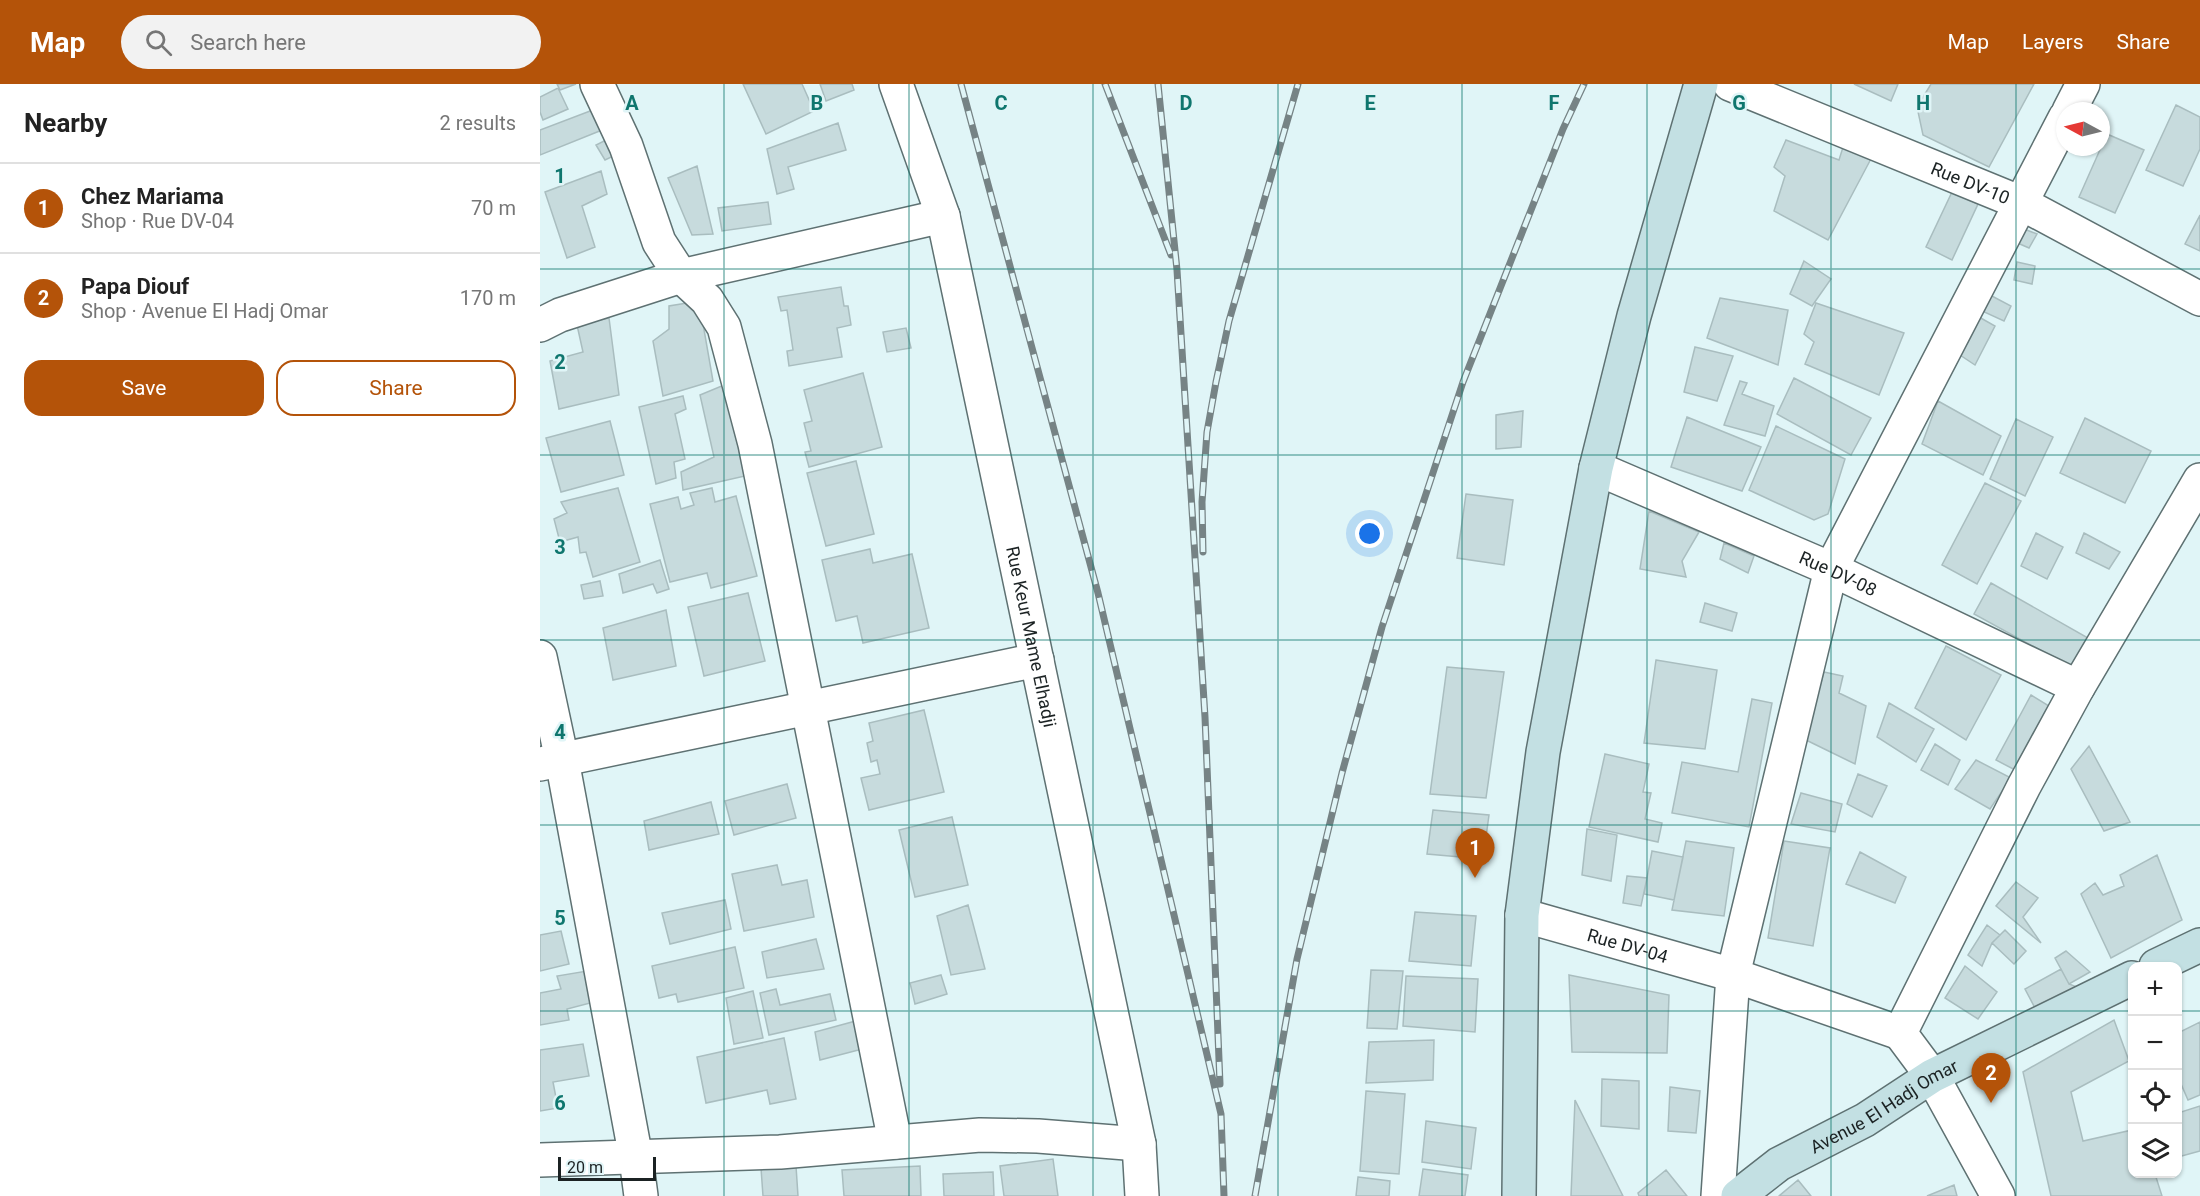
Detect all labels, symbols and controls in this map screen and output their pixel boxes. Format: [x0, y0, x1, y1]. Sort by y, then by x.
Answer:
search box [121, 15, 541, 69]
text: Map [30, 26, 85, 59]
icon: search [142, 26, 175, 59]
text: Search here [190, 30, 306, 55]
text: Map [1947, 30, 1989, 54]
text: Layers [2022, 30, 2083, 54]
text: Share [2116, 30, 2170, 54]
text: A [625, 91, 639, 115]
text: B [811, 91, 823, 115]
text: C [994, 91, 1008, 115]
text: D [1180, 91, 1193, 115]
text: E [1364, 91, 1376, 115]
text: F [1549, 91, 1560, 115]
text: G [1732, 91, 1746, 115]
text: H [1916, 91, 1930, 115]
north arrow [2056, 102, 2110, 156]
text: Nearby [24, 108, 107, 138]
text: 2 results [440, 111, 516, 135]
street label: Rue DV-10 [1928, 157, 2013, 208]
text: 1 [554, 164, 566, 188]
text: Chez Mariama [81, 184, 224, 209]
text: 1 [38, 196, 49, 220]
text: 70 m [471, 196, 516, 220]
text: Shop · Rue DV-04 [81, 209, 234, 233]
text: Papa Diouf [81, 274, 189, 299]
text: 2 [38, 286, 49, 310]
text: 170 m [460, 286, 516, 310]
text: Shop · Avenue El Hadj Omar [81, 299, 328, 323]
text: 2 [554, 350, 566, 374]
button: Save [24, 360, 264, 416]
button: Share [276, 360, 516, 416]
your location [1355, 519, 1384, 548]
text: 3 [554, 535, 566, 559]
street label: Rue Keur Mame Elhadji [1002, 544, 1061, 729]
street label: Rue DV-08 [1796, 546, 1880, 600]
text: 4 [554, 720, 566, 744]
pin: 1 [1456, 828, 1494, 878]
text: 5 [554, 906, 566, 930]
street label: Rue DV-04 [1585, 924, 1671, 967]
map controls [2128, 962, 2182, 1178]
button: + [2128, 962, 2182, 1016]
button: − [2128, 1016, 2182, 1070]
pin: 2 [1972, 1054, 2010, 1103]
street label: Avenue El Hadj Omar [1806, 1055, 1961, 1157]
button: locate [2128, 1070, 2182, 1124]
text: 6 [554, 1091, 566, 1115]
button: layers [2128, 1124, 2182, 1178]
scale bar [558, 1154, 656, 1182]
text: 20 m [567, 1158, 603, 1177]

